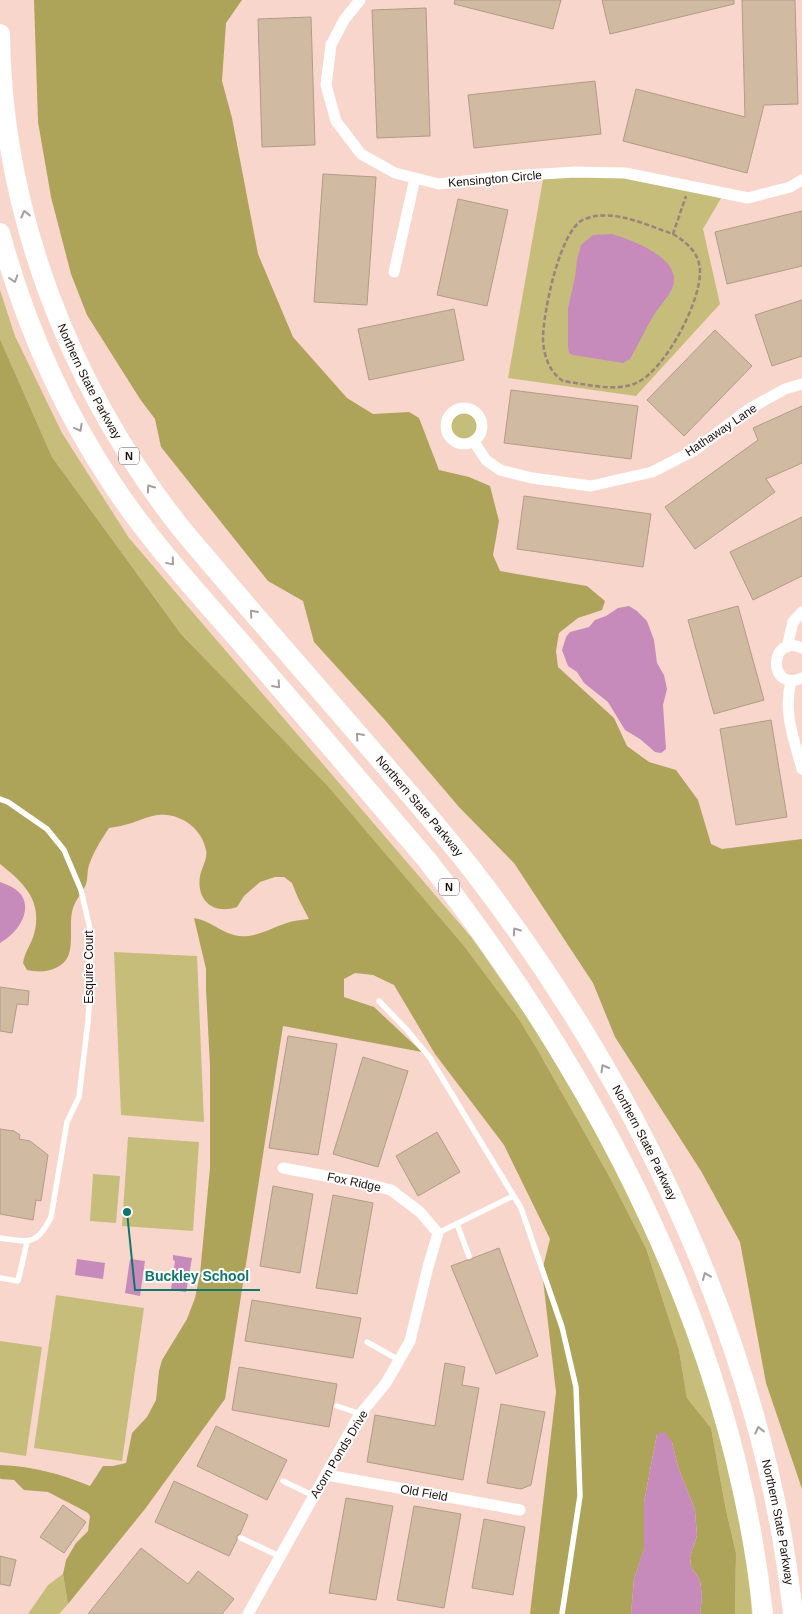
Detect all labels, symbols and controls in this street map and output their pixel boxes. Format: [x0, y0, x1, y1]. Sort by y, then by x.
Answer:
street label: Kensington Circle [448, 168, 543, 190]
one-way arrow [20, 211, 30, 219]
one-way arrow [9, 275, 19, 283]
street label: Northern State Parkway [54, 321, 124, 441]
street label: Hathaway Lane [683, 401, 760, 459]
one-way arrow [73, 423, 83, 432]
road number: N [119, 448, 139, 464]
one-way arrow [147, 484, 156, 494]
one-way arrow [166, 556, 175, 565]
one-way arrow [251, 610, 259, 619]
one-way arrow [271, 679, 280, 688]
one-way arrow [357, 733, 365, 742]
street label: Northern State Parkway [373, 753, 466, 859]
road number: N [439, 879, 459, 896]
one-way arrow [513, 927, 522, 936]
street label: Esquire Court [82, 930, 96, 1004]
one-way arrow [600, 1064, 610, 1073]
street label: Northern State Parkway [609, 1083, 680, 1202]
street label: Fox Ridge [326, 1169, 383, 1195]
callout: Buckley School [135, 1261, 260, 1290]
text: Buckley School [145, 1268, 249, 1284]
one-way arrow [702, 1272, 713, 1281]
street label: Acorn Ponds Drive [307, 1407, 371, 1500]
one-way arrow [754, 1426, 764, 1434]
street label: Northern State Parkway [759, 1458, 796, 1586]
street label: Old Field [399, 1482, 449, 1504]

